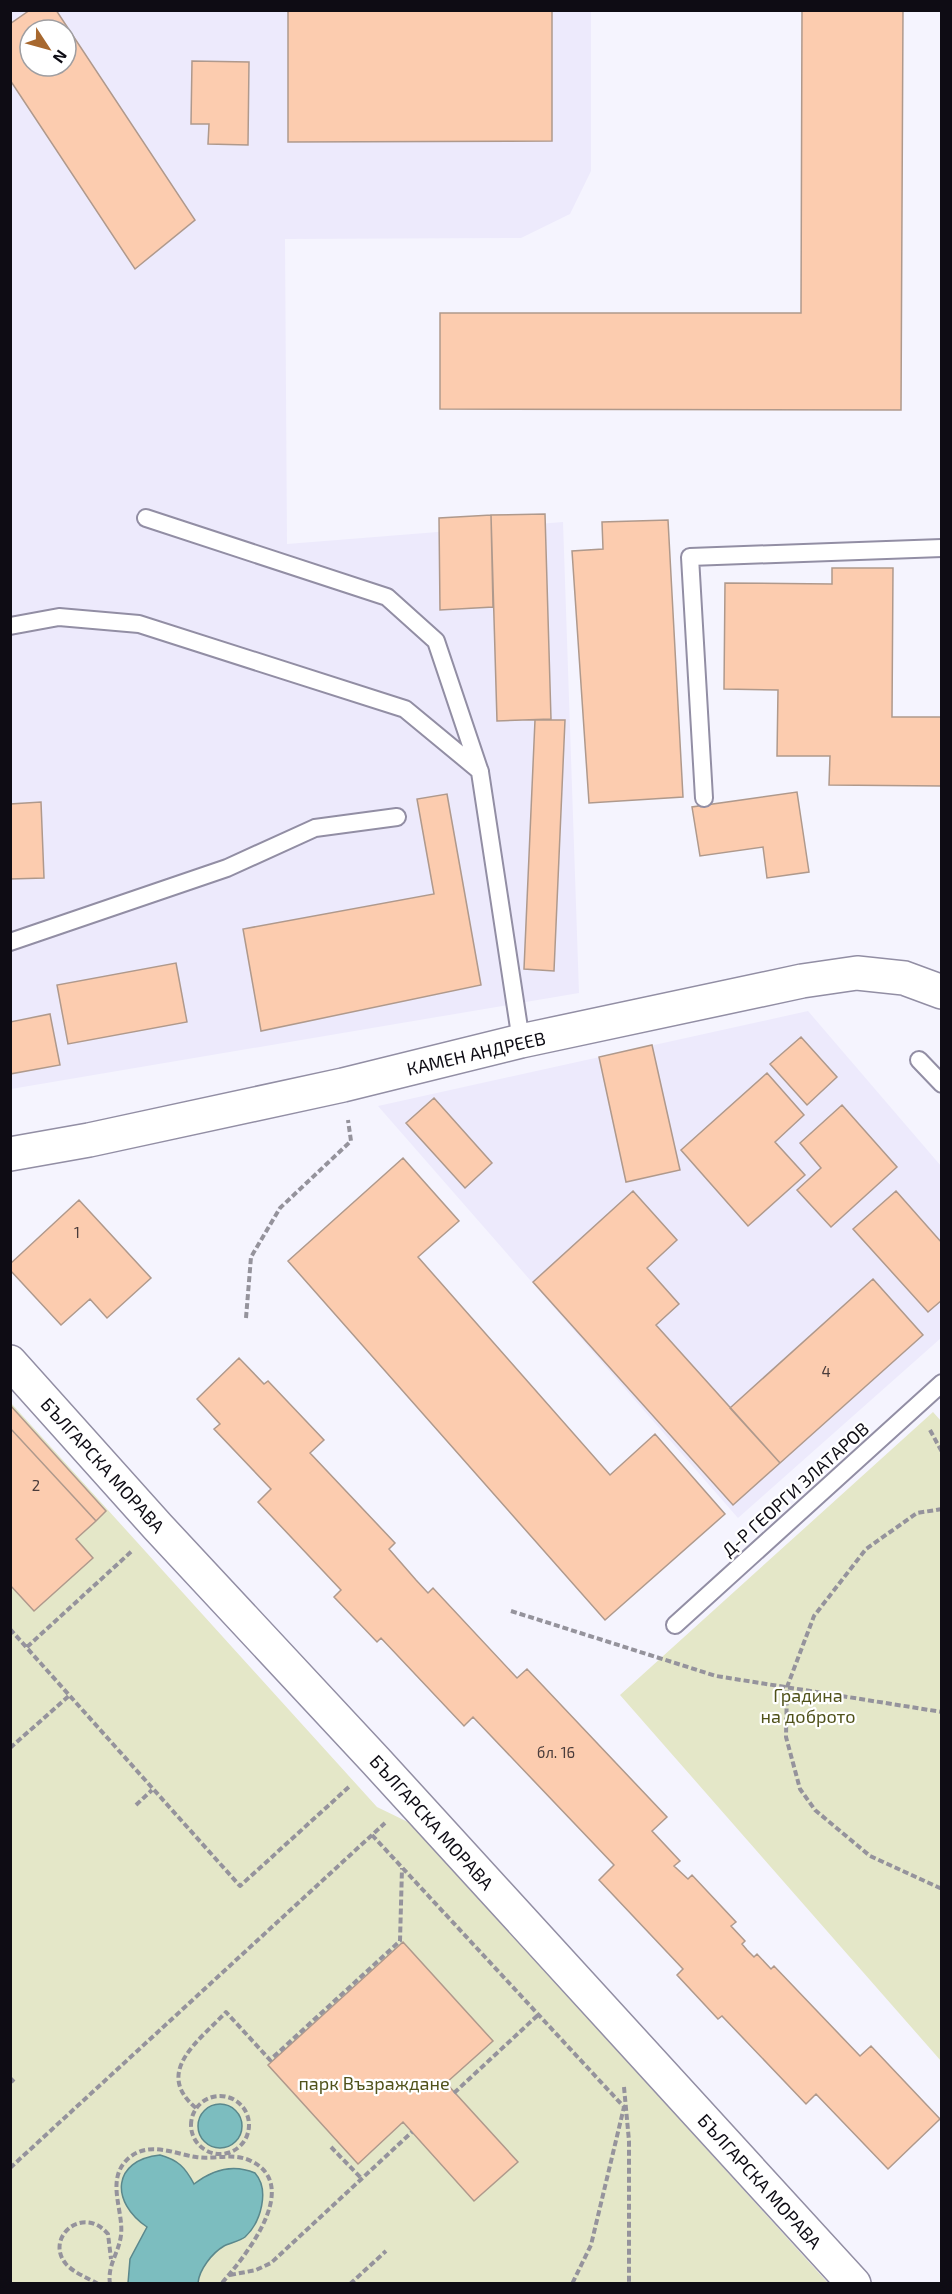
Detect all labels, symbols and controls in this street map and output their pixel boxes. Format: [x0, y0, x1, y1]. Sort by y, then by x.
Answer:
north arrow [18, 18, 78, 78]
text: N [49, 47, 72, 67]
street label: КАМЕН АНДРЕЕВ [405, 1026, 547, 1080]
house number: 1 [74, 1223, 80, 1241]
house number: 4 [821, 1362, 831, 1380]
street label: БЪЛГАРСКА МОРАВА [37, 1393, 170, 1538]
street label: Д-Р ГЕОРГИ ЗЛАТАРОВ [717, 1417, 873, 1561]
house number: 2 [32, 1476, 40, 1494]
park label: Градина на доброто [760, 1684, 856, 1727]
house number: бл. 16 [537, 1743, 575, 1761]
street label: БЪЛГАРСКА МОРАВА [366, 1750, 499, 1895]
park label: парк Възраждане [298, 2072, 450, 2094]
street label: БЪЛГАРСКА МОРАВА [694, 2109, 827, 2254]

